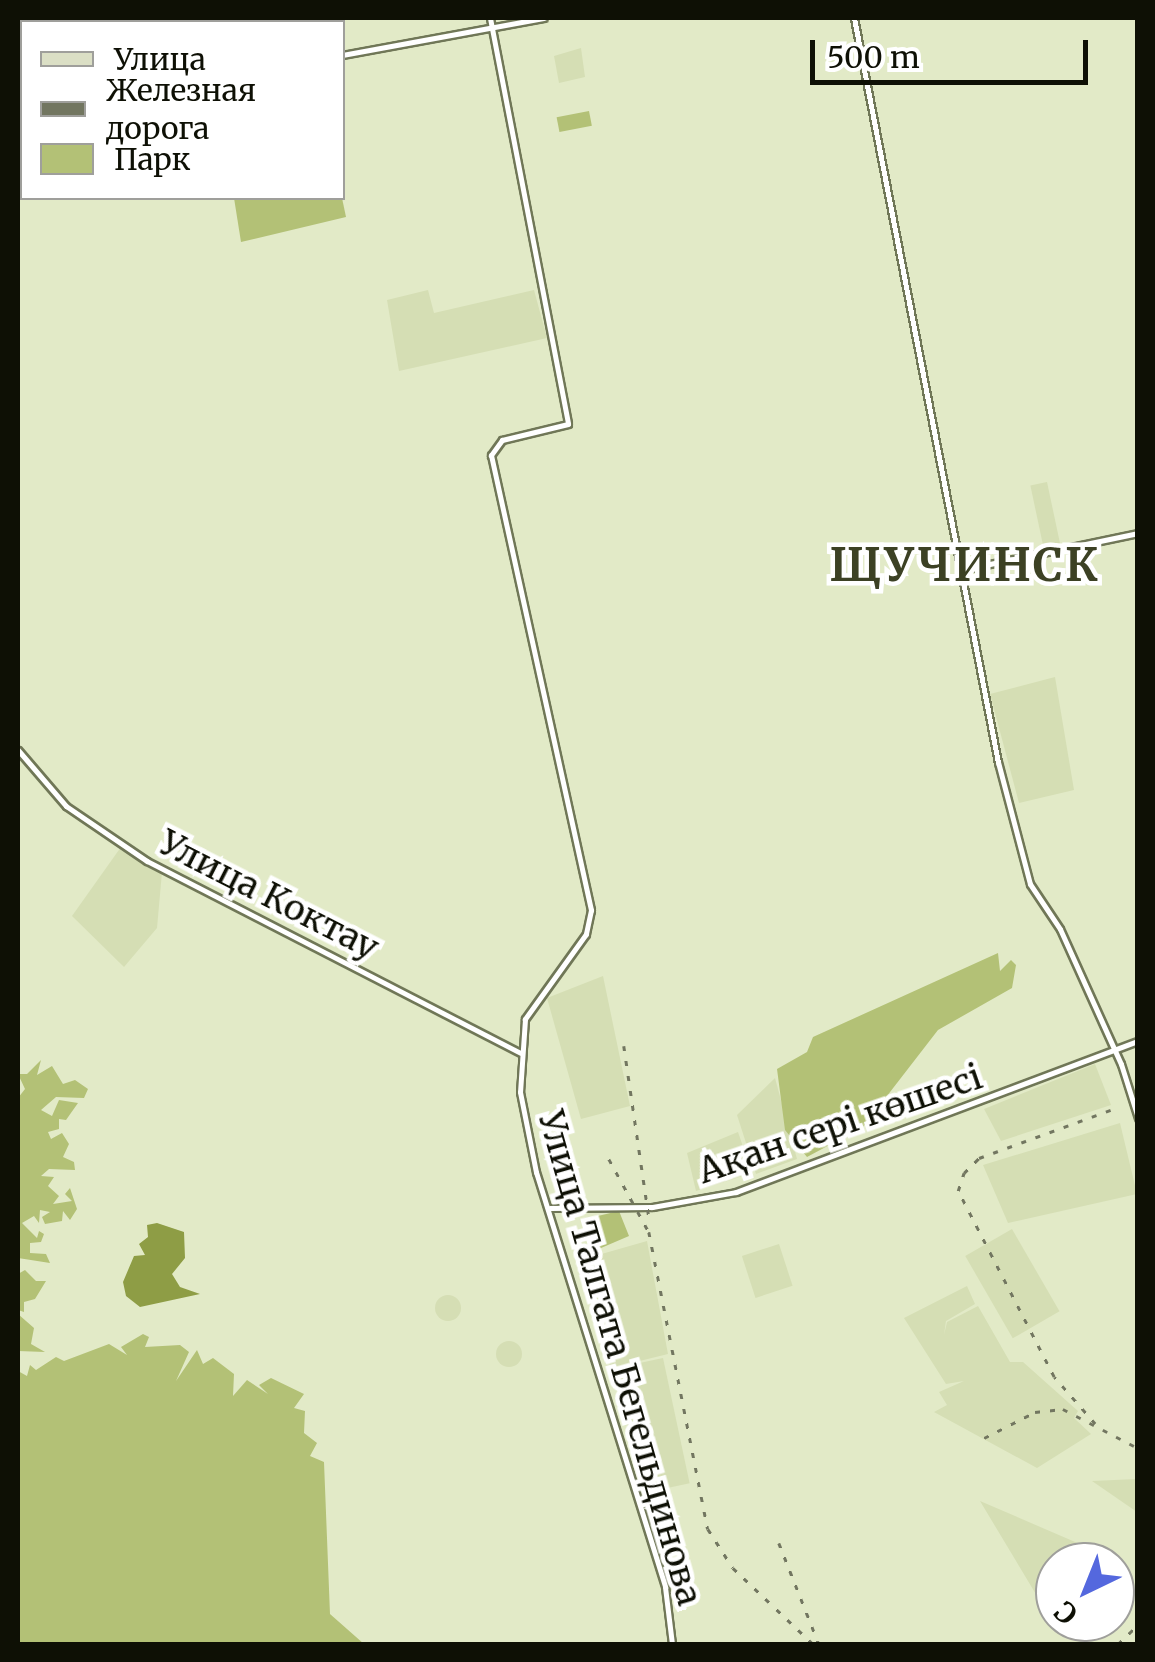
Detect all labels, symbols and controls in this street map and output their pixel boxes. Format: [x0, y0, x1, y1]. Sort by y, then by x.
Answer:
legend [20, 20, 345, 200]
scale bar [815, 20, 1092, 82]
text: 500 m [827, 38, 920, 76]
text: Улица [114, 40, 206, 78]
text: Железная дорога [106, 71, 256, 147]
text: Парк [114, 140, 190, 178]
district label: ЩУЧИНСК [829, 539, 1101, 593]
street label: Улица Коктау [152, 822, 386, 968]
street label: Ақан сері көшесі [692, 1056, 988, 1192]
street label: Улица Талгата Бегельдинова [529, 1106, 711, 1610]
north arrow [1035, 1542, 1135, 1642]
text: С [1047, 1593, 1085, 1632]

